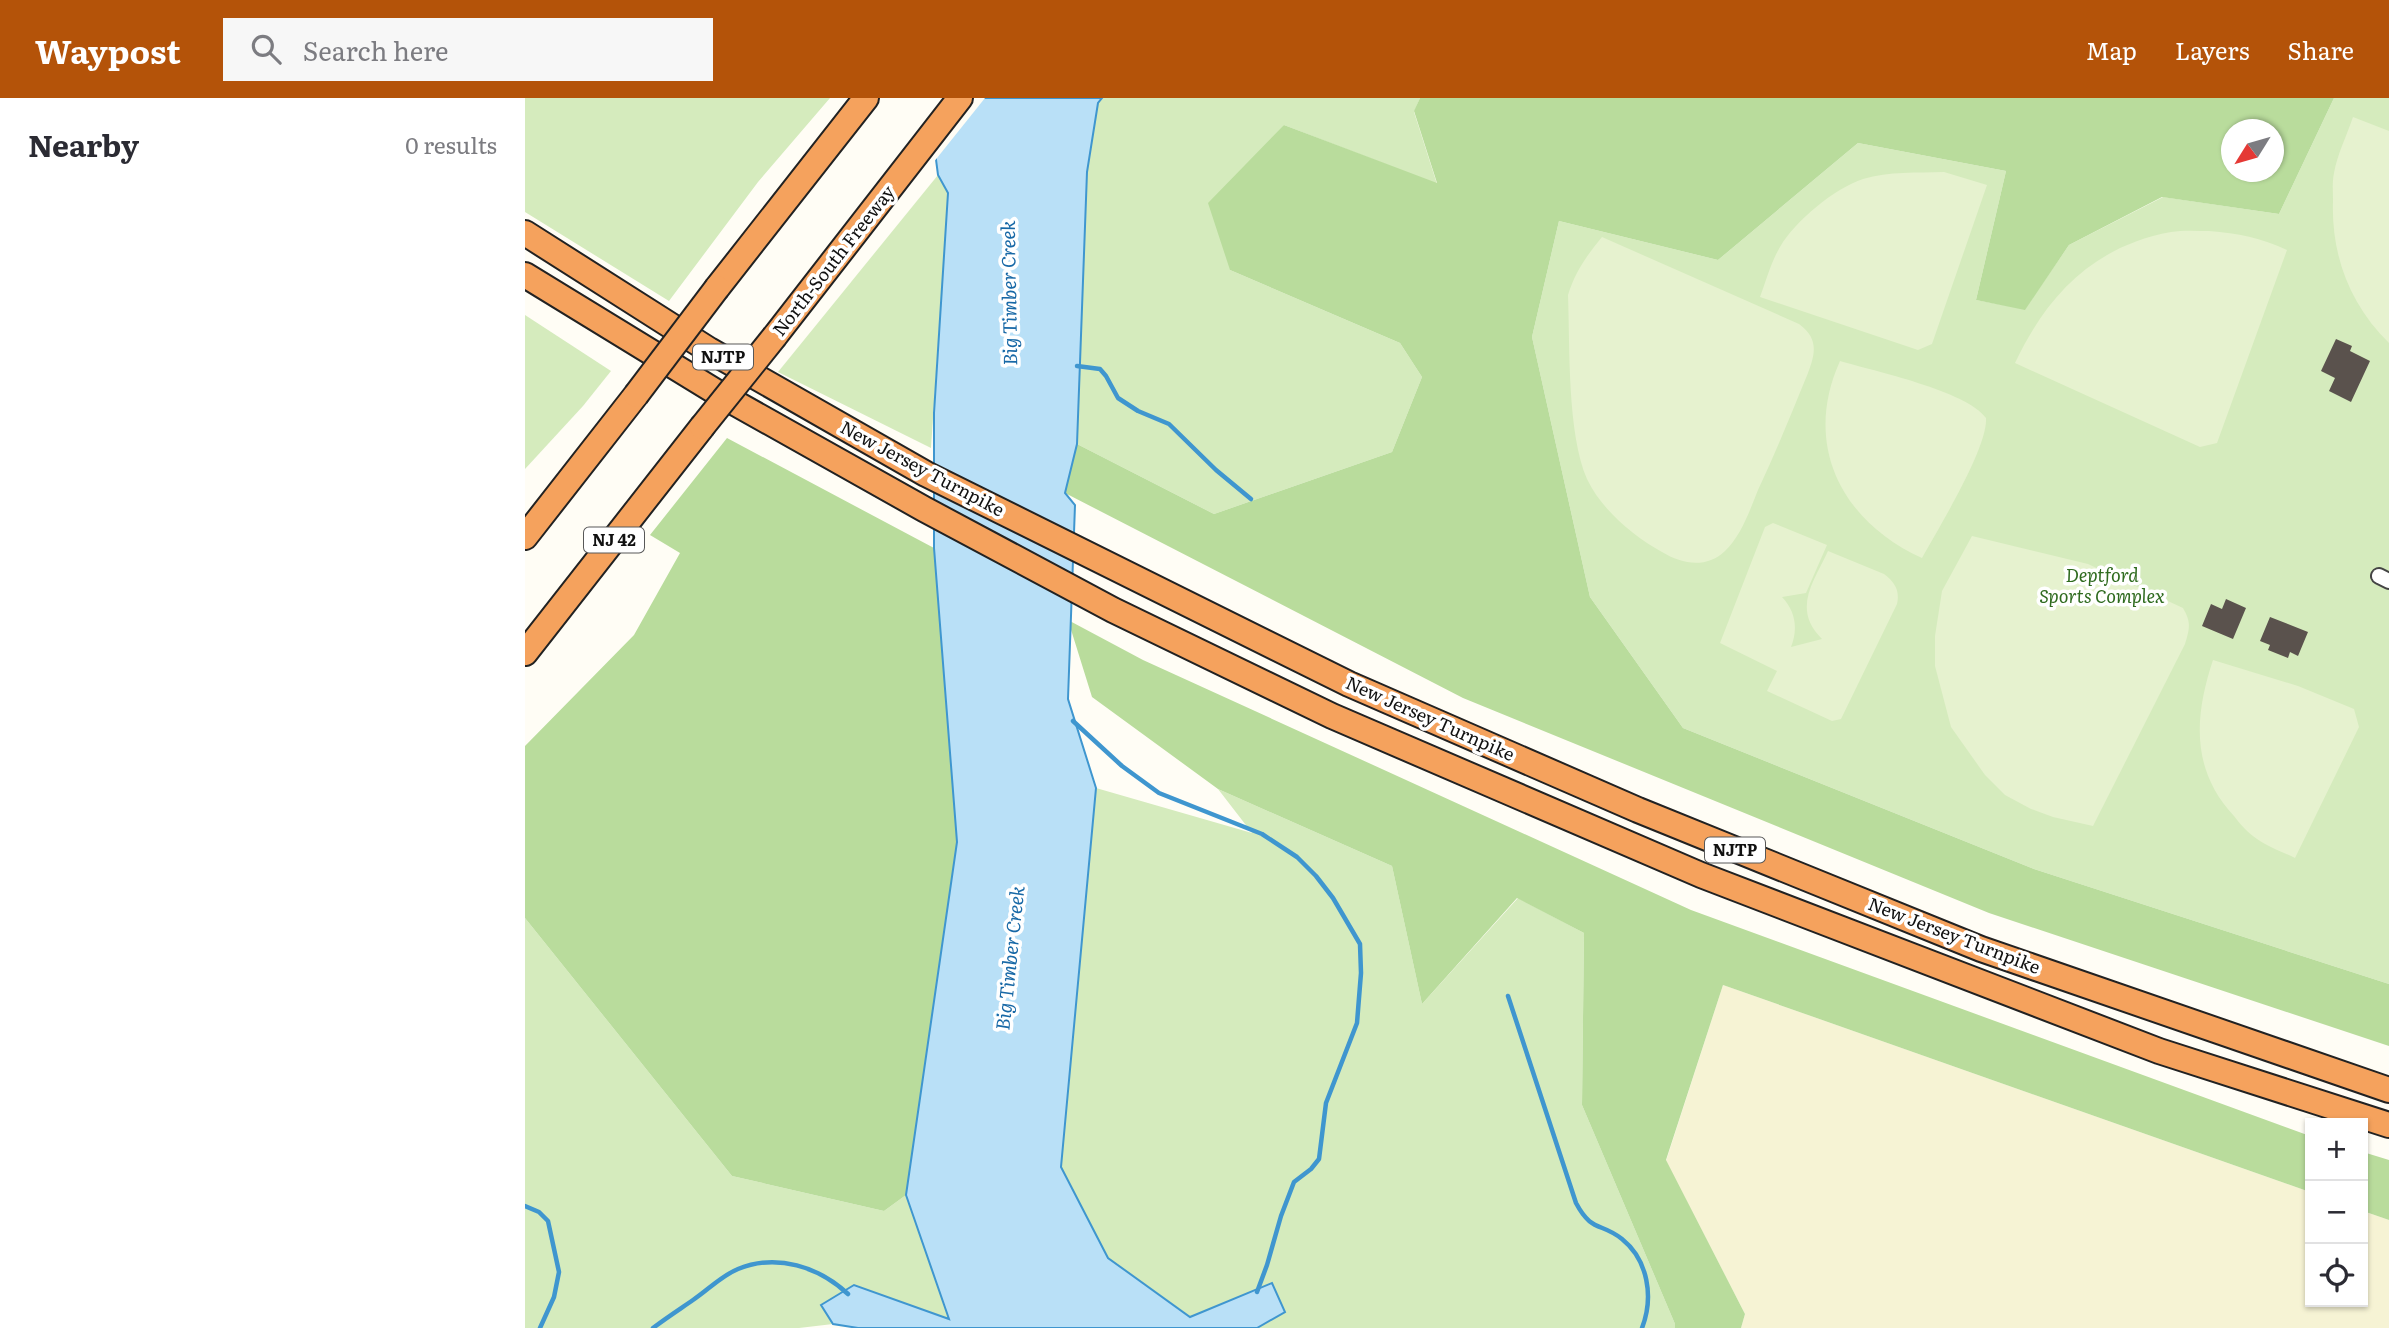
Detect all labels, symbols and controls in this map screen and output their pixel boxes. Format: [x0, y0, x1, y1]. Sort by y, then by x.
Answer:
search box [223, 18, 713, 81]
text: Waypost [35, 25, 181, 74]
icon: search [247, 30, 285, 68]
text: Search here [303, 30, 449, 69]
text: Map [2086, 32, 2137, 67]
text: Layers [2175, 32, 2249, 67]
text: Share [2287, 32, 2354, 67]
north arrow [2221, 119, 2284, 182]
text: Nearby [28, 122, 139, 166]
text: 0 results [405, 127, 497, 161]
street label: North-South Freeway [765, 178, 901, 341]
water label: Big Timber Creek [993, 220, 1023, 366]
road number: NJTP [693, 344, 753, 370]
street label: New Jersey Turnpike [836, 413, 1010, 522]
road number: NJ 42 [584, 528, 644, 552]
park label: Deptford Sports Complex [2039, 561, 2165, 609]
street label: New Jersey Turnpike [1342, 668, 1519, 767]
road number: NJTP [1705, 838, 1765, 862]
water label: Big Timber Creek [987, 884, 1031, 1032]
street label: New Jersey Turnpike [1865, 889, 2044, 980]
map controls [2305, 1118, 2368, 1307]
button: + [2305, 1118, 2368, 1181]
button: − [2305, 1181, 2368, 1244]
button: locate [2305, 1244, 2368, 1307]

